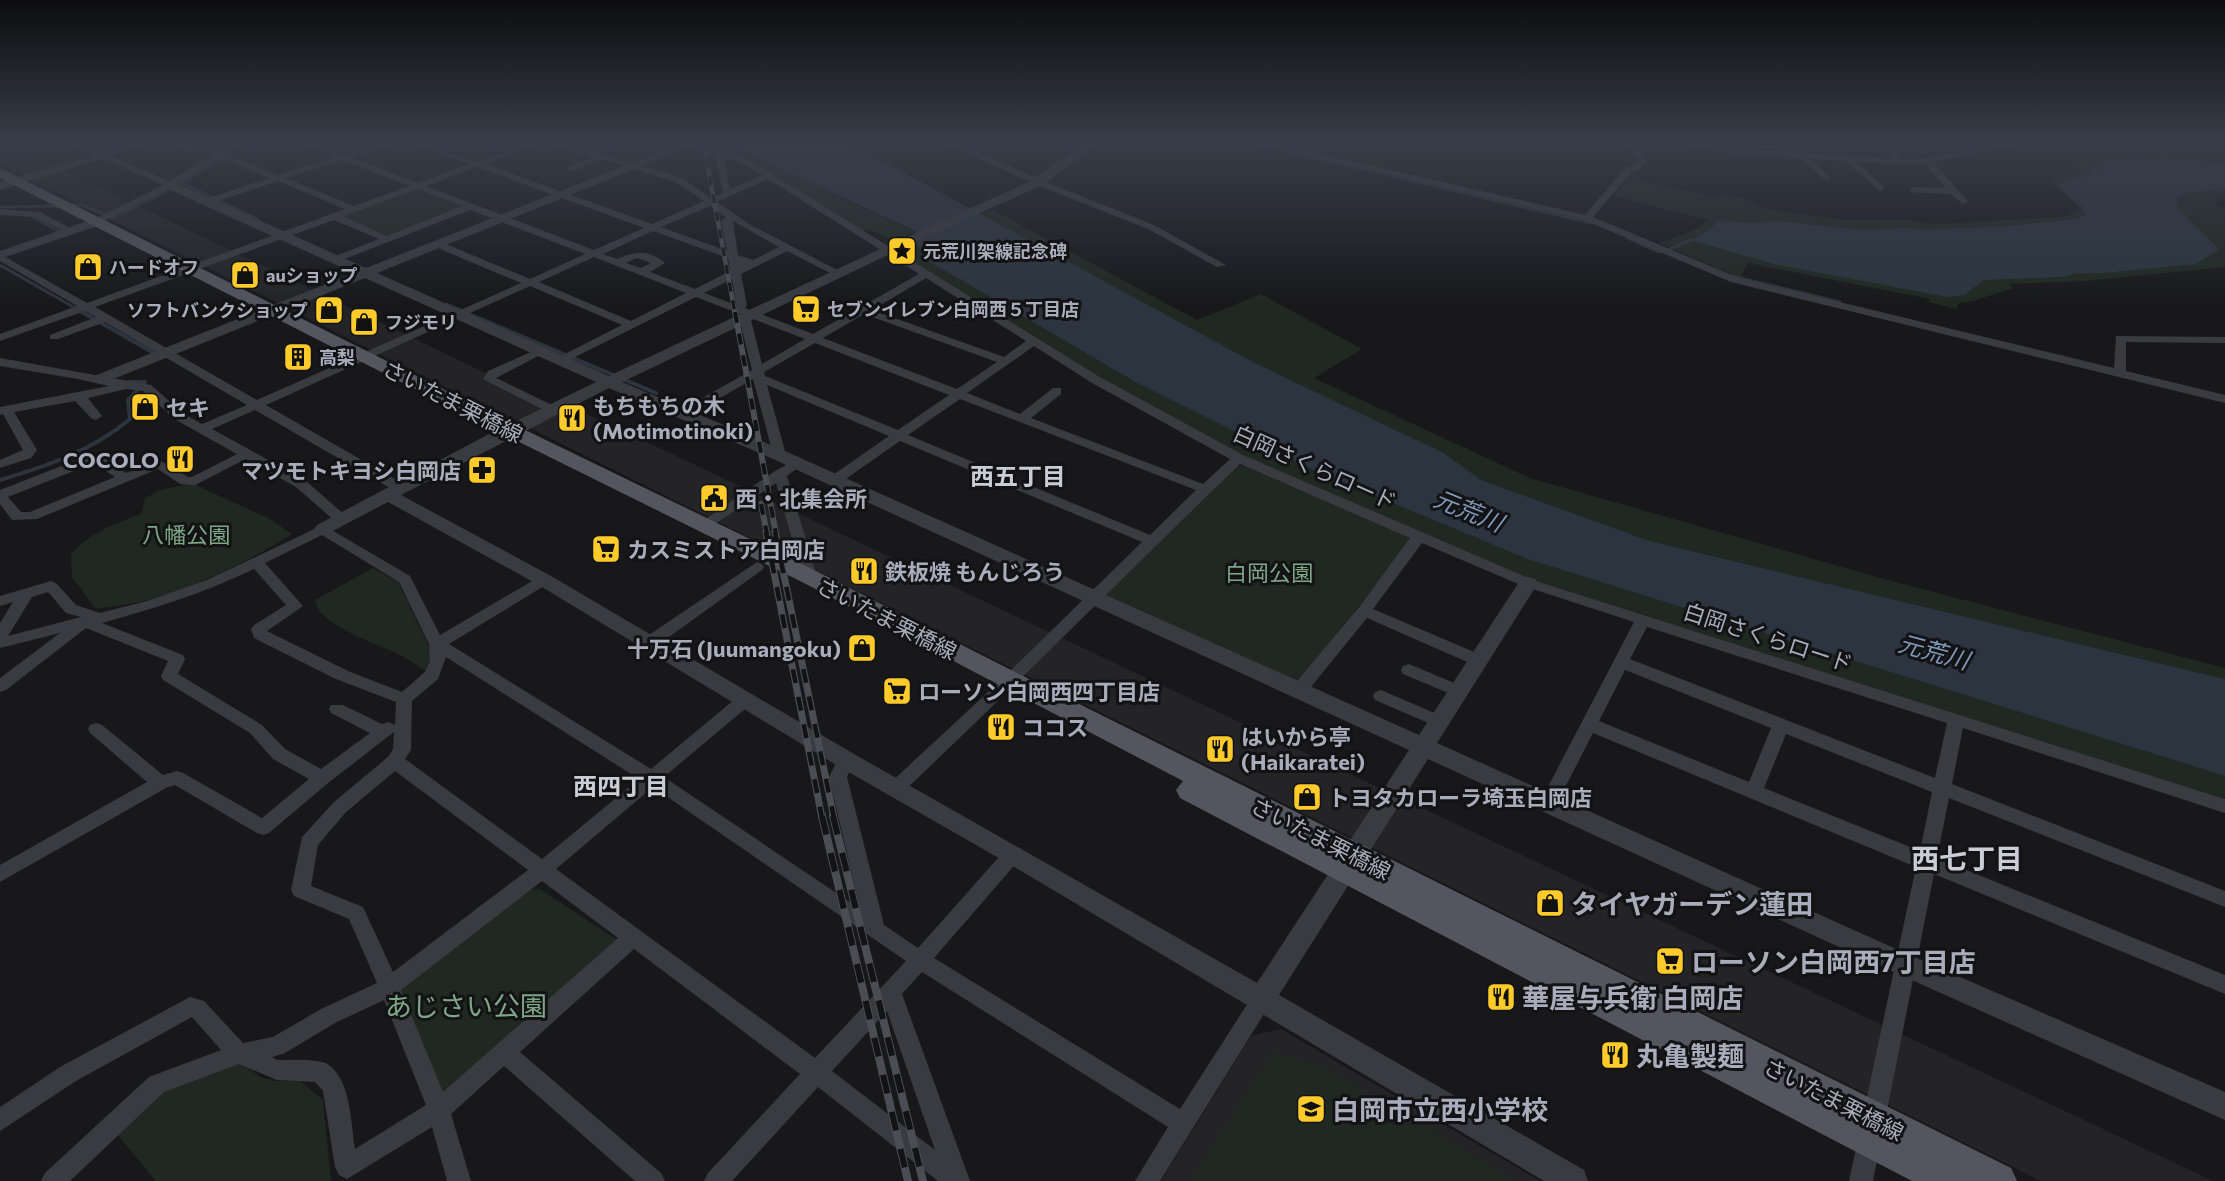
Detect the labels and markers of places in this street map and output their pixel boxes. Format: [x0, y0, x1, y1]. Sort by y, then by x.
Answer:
place icon: 元荒川架線記念碑 [886, 235, 918, 267]
place label: 元荒川架線記念碑 [923, 240, 1067, 262]
shop icon: ハードオフ [72, 251, 104, 283]
place label: ハードオフ [109, 256, 199, 278]
shop icon: auショップ [229, 259, 261, 291]
place label: auショップ [266, 264, 358, 286]
supermarket icon: セブンイレブン白岡西５丁目店 [790, 293, 822, 325]
shop icon: ソフトバンクショップ [313, 294, 345, 326]
place label: セブンイレブン白岡西５丁目店 [827, 298, 1079, 320]
place label: ソフトバンクショップ [127, 299, 308, 321]
shop icon: フジモリ [348, 306, 380, 338]
place label: フジモリ [385, 311, 457, 333]
building icon: 高梨 [282, 341, 314, 373]
place label: 高梨 [319, 346, 355, 368]
shop icon: セキ [129, 391, 161, 423]
place label: もちもちの木 (Motimotinoki) [593, 392, 753, 444]
place label: セキ [166, 394, 210, 421]
restaurant icon: もちもちの木 (Motimotinoki) [556, 402, 588, 434]
restaurant icon: COCOLO [164, 443, 196, 475]
place label: COCOLO [63, 446, 159, 473]
pharmacy icon: マツモトキヨシ白岡店 [466, 454, 498, 486]
place label: マツモトキヨシ白岡店 [241, 457, 461, 484]
public building icon: 西・北集会所 [698, 482, 730, 514]
place label: 西・北集会所 [735, 485, 867, 512]
supermarket icon: カスミストア白岡店 [590, 533, 622, 565]
place label: カスミストア白岡店 [627, 536, 825, 563]
restaurant icon: 鉄板焼 もんじろう [848, 555, 880, 587]
place label: 鉄板焼 もんじろう [885, 558, 1065, 585]
shop icon: 十万石 (Juumangoku) [846, 632, 878, 664]
place label: 十万石 (Juumangoku) [627, 635, 841, 662]
supermarket icon: ローソン白岡西四丁目店 [881, 675, 913, 707]
place label: ローソン白岡西四丁目店 [918, 678, 1160, 705]
restaurant icon: ココス [985, 711, 1017, 743]
place label: ココス [1022, 714, 1088, 741]
place label: はいから亭 (Haikaratei) [1241, 723, 1365, 775]
restaurant icon: はいから亭 (Haikaratei) [1204, 733, 1236, 765]
shop icon: トヨタカローラ埼玉白岡店 [1291, 781, 1323, 813]
place label: トヨタカローラ埼玉白岡店 [1328, 784, 1592, 811]
shop icon: タイヤガーデン蓮田 [1534, 887, 1566, 919]
place label: タイヤガーデン蓮田 [1571, 887, 1813, 920]
supermarket icon: ローソン白岡西7丁目店 [1654, 945, 1686, 977]
place label: ローソン白岡西7丁目店 [1691, 945, 1976, 978]
restaurant icon: 華屋与兵衛 白岡店 [1485, 981, 1517, 1013]
place label: 華屋与兵衛 白岡店 [1522, 981, 1743, 1014]
restaurant icon: 丸亀製麺 [1599, 1039, 1631, 1071]
place label: 丸亀製麺 [1636, 1039, 1744, 1072]
school or university icon: 白岡市立西小学校 [1295, 1093, 1327, 1125]
place label: 白岡市立西小学校 [1332, 1093, 1548, 1126]

